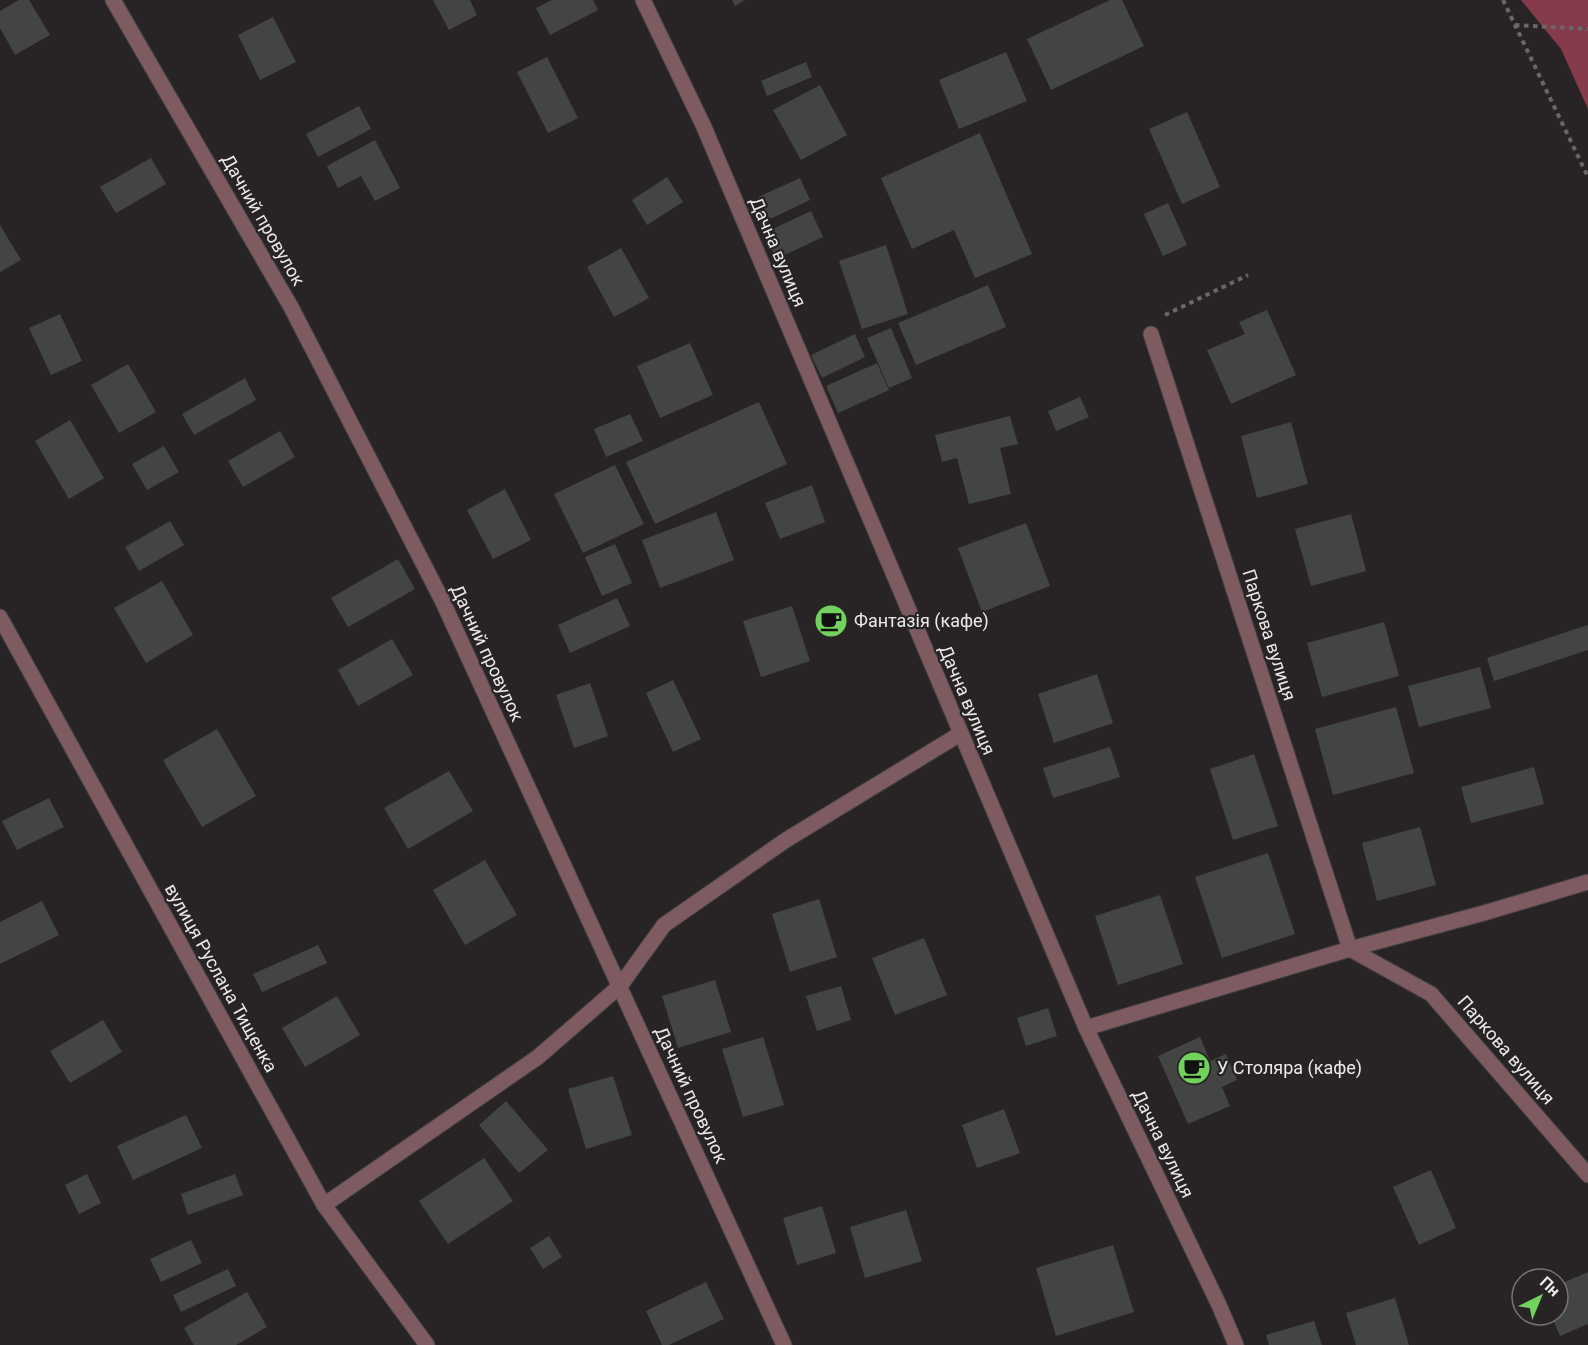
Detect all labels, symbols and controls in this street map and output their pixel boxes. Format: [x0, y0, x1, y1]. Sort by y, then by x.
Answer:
street label: Дачний провулок [217, 150, 310, 289]
street label: Дачна вулиця [746, 194, 811, 310]
street label: Паркова вулиця [1238, 566, 1301, 703]
street label: Дачний провулок [447, 581, 528, 725]
cafe icon: Фантазія (кафе) [813, 603, 849, 639]
place label: Фантазія (кафе) [854, 610, 989, 632]
street label: Дачна вулиця [935, 642, 1000, 758]
street label: вулиця Руслана Тищенка [161, 880, 282, 1076]
street label: Паркова вулиця [1454, 991, 1559, 1108]
street label: Дачний провулок [651, 1023, 732, 1167]
cafe icon: У Столяра (кафе) [1176, 1050, 1212, 1086]
place label: У Столяра (кафе) [1217, 1057, 1362, 1079]
street label: Дачна вулиця [1128, 1086, 1199, 1201]
north arrow [1510, 1267, 1570, 1327]
text: Пн [1536, 1272, 1564, 1300]

